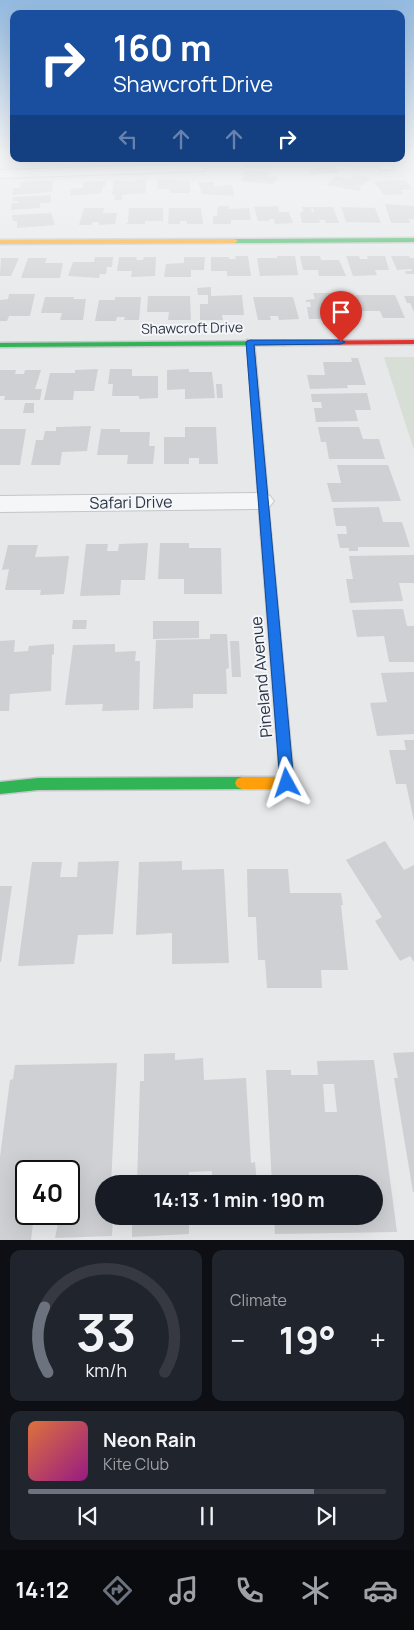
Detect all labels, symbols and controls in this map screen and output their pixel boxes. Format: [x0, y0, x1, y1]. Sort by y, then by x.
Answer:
text: 160 m [113, 24, 212, 72]
icon: right [30, 30, 95, 95]
text: Shawcroft Drive [113, 69, 273, 99]
icon: left [114, 125, 142, 153]
icon: ahead [167, 125, 195, 153]
icon: ahead [220, 125, 248, 153]
icon: right [273, 125, 301, 153]
pin [320, 291, 362, 342]
icon: arrive [327, 298, 355, 326]
street label: Shawcroft Drive [141, 317, 243, 338]
street label: Safari Drive [89, 490, 173, 514]
street label: Pineland Avenue [245, 615, 277, 739]
position arrow [260, 756, 312, 808]
speed limit sign: 40 [15, 1160, 80, 1225]
text: 14:13 · 1 min · 190 m [153, 1187, 325, 1213]
text: Climate [230, 1289, 287, 1311]
text: 33 [76, 1296, 136, 1367]
text: 19° [279, 1313, 336, 1365]
text: − [230, 1321, 245, 1359]
text: + [370, 1321, 386, 1359]
text: km/h [85, 1358, 127, 1382]
text: Neon Rain [103, 1427, 196, 1453]
text: Kite Club [103, 1453, 169, 1475]
icon: previous [74, 1502, 102, 1530]
icon: pause [193, 1502, 221, 1530]
icon: next [312, 1502, 340, 1530]
icon: directions [100, 1573, 135, 1608]
icon: music [166, 1573, 201, 1608]
icon: phone [232, 1573, 267, 1608]
icon: climate [298, 1573, 333, 1608]
icon: car [363, 1573, 398, 1608]
text: 14:12 [15, 1575, 69, 1605]

